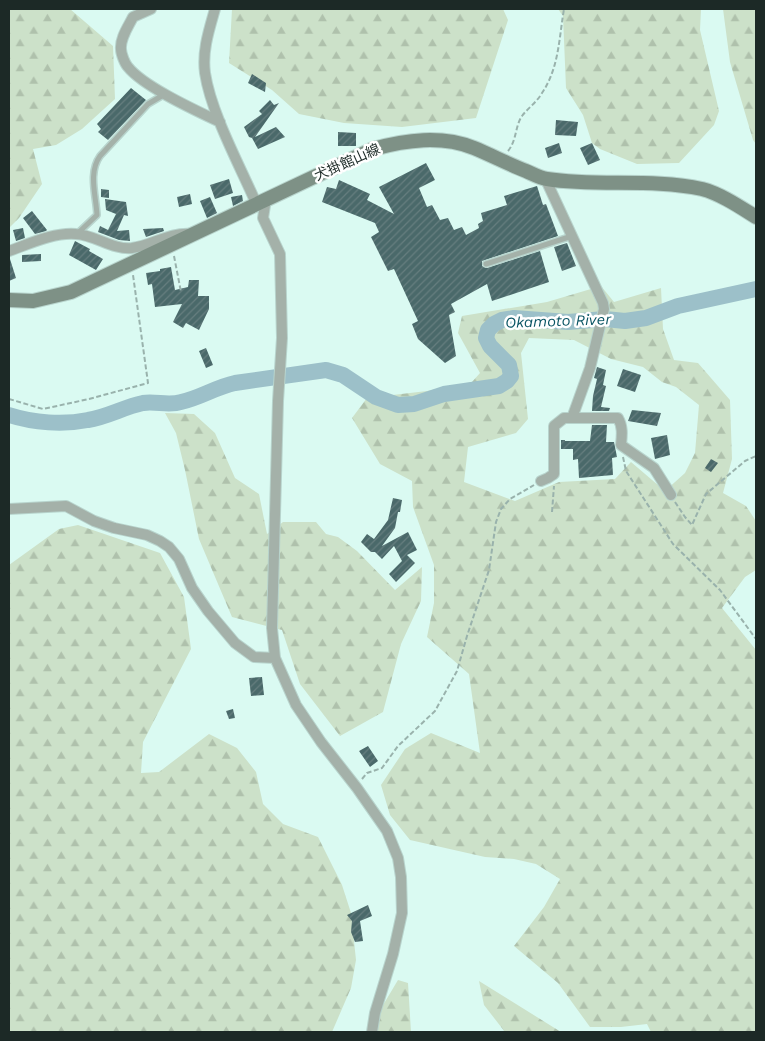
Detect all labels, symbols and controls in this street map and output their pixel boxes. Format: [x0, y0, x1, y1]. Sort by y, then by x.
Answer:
street label: 犬掛館山線 [312, 140, 382, 184]
water label: Okamoto River [505, 310, 613, 332]

